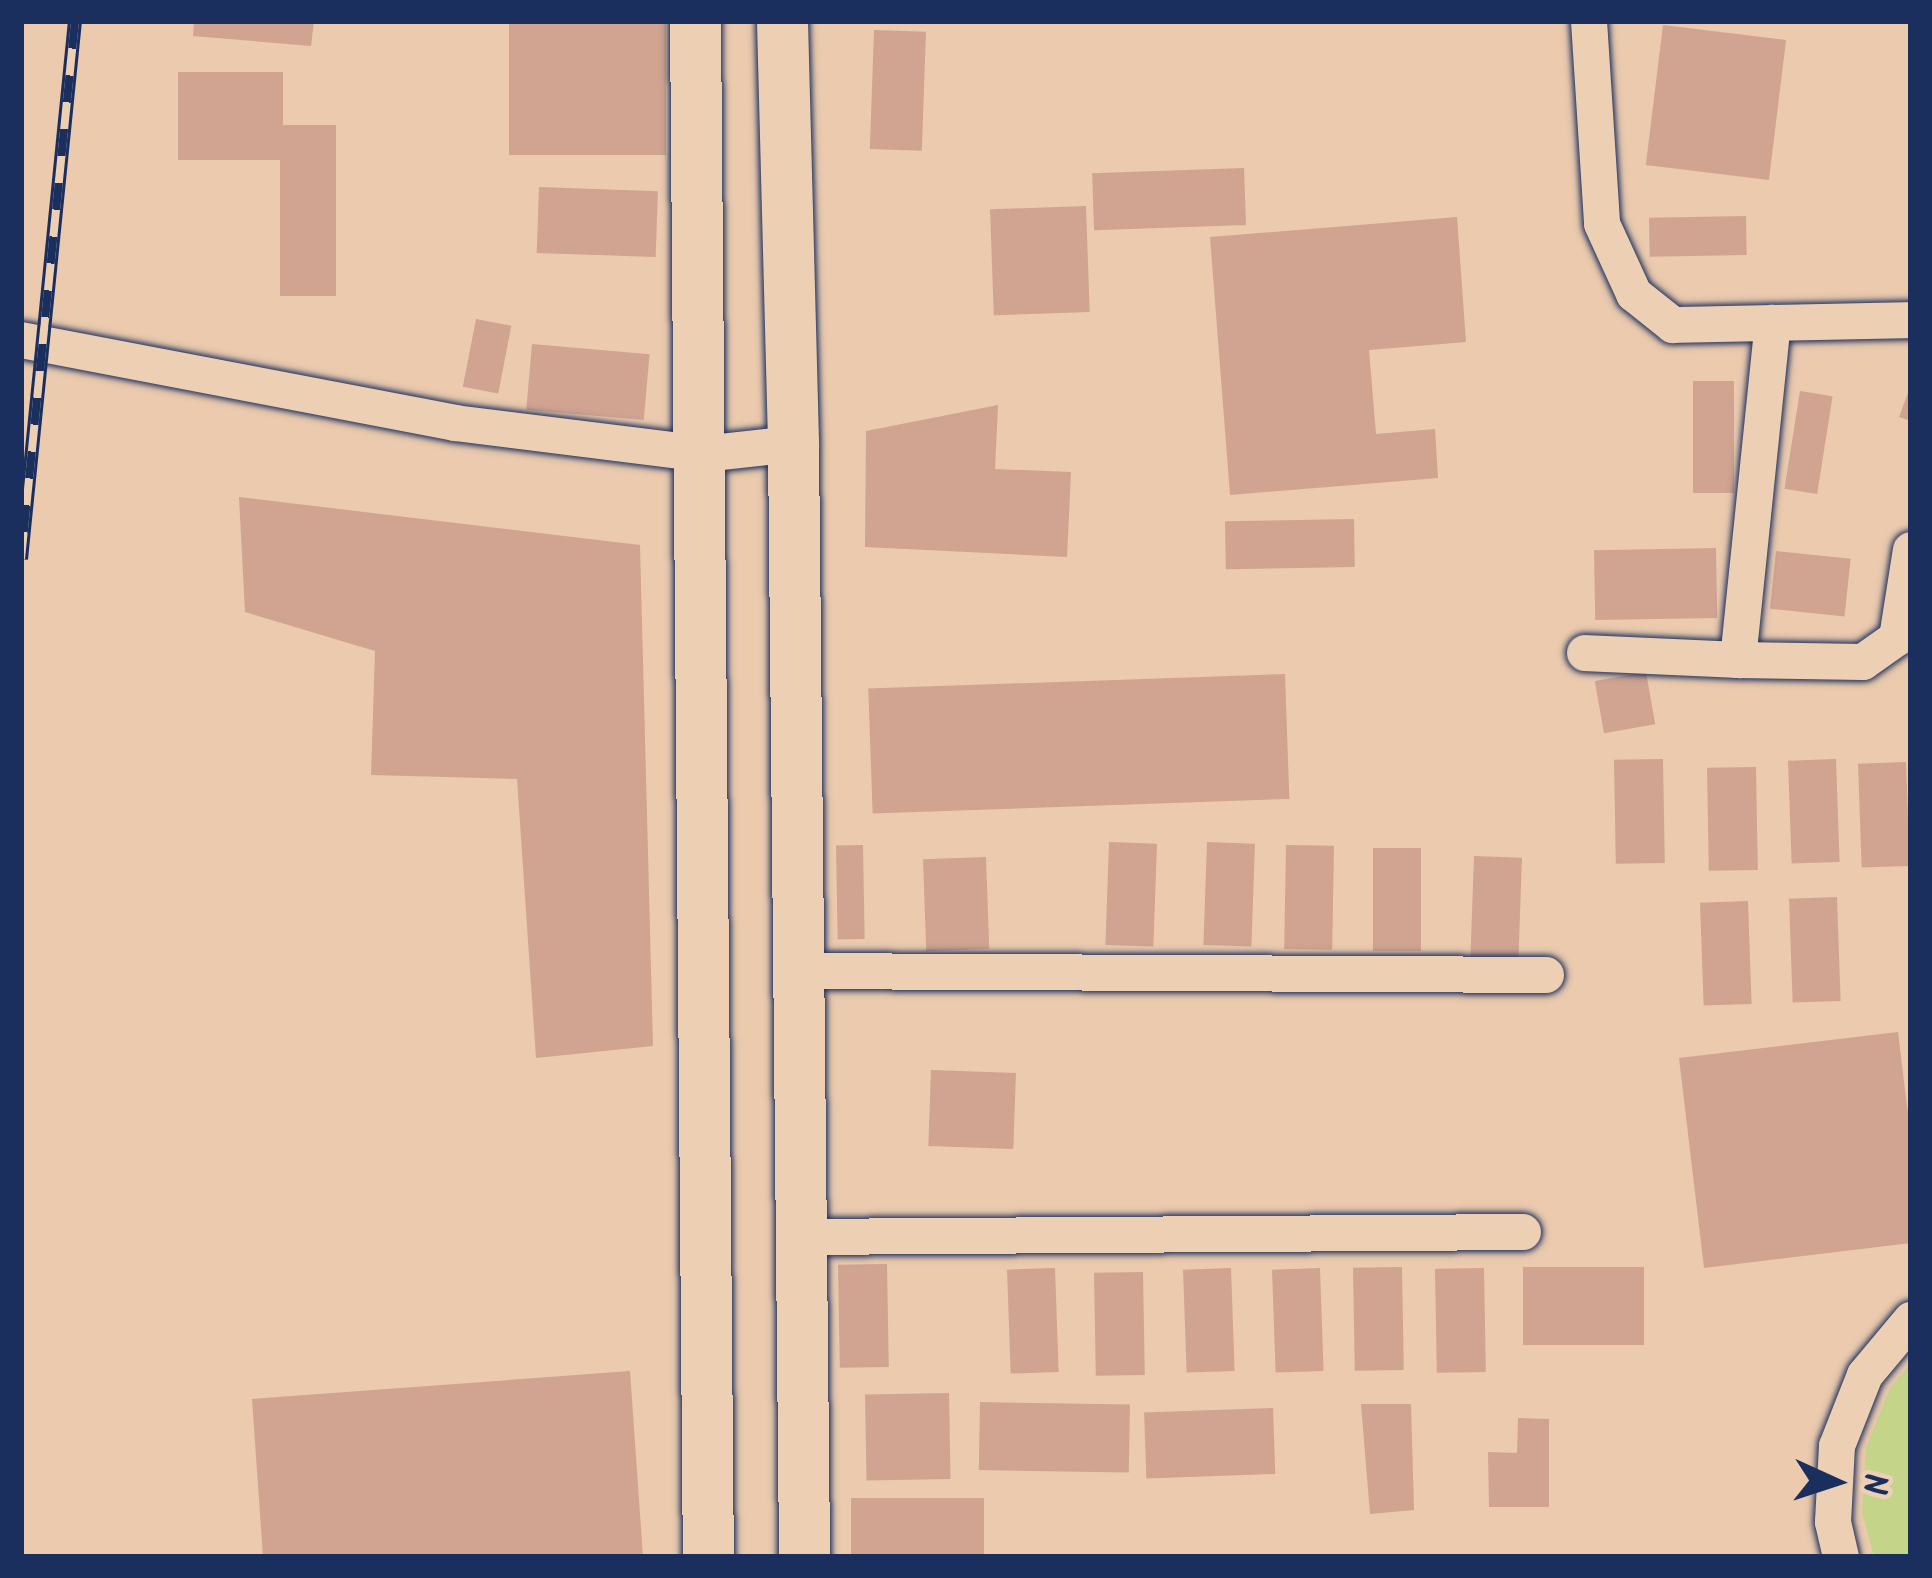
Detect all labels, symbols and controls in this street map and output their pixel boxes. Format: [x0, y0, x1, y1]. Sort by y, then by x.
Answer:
north arrow [1776, 1422, 1896, 1542]
text: N [1845, 1472, 1899, 1496]

